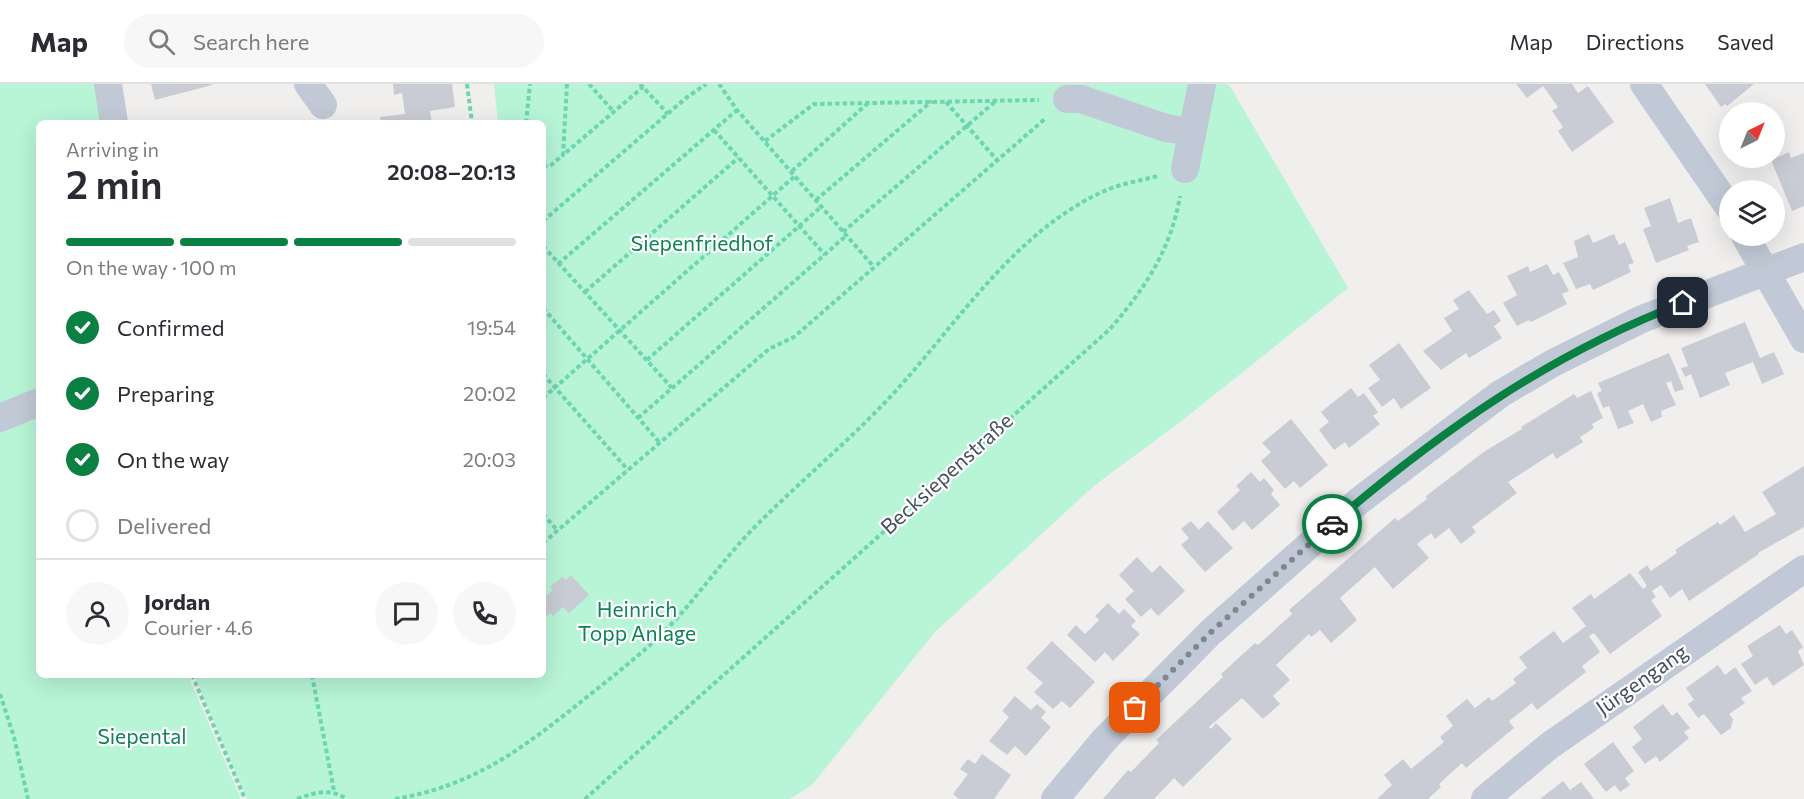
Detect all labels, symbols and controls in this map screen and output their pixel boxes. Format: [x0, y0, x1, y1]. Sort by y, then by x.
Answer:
search box [124, 14, 544, 68]
text: Map [30, 24, 88, 58]
icon: search [145, 25, 178, 58]
text: Search here [193, 28, 309, 55]
text: Map [1510, 29, 1553, 54]
text: Directions [1586, 29, 1684, 54]
text: Saved [1717, 29, 1774, 54]
north arrow [1719, 102, 1785, 168]
map controls [1719, 102, 1785, 246]
text: Arriving in [66, 137, 159, 161]
text: 20:08–20:13 [387, 158, 516, 185]
text: 2 min [66, 159, 163, 207]
button: layers [1719, 180, 1785, 246]
park label: Siepenfriedhof [631, 230, 774, 255]
text: On the way · 100 m [66, 255, 236, 279]
pin [1657, 277, 1708, 328]
icon: home [1666, 286, 1699, 319]
icon: check [66, 311, 99, 344]
text: Confirmed [117, 314, 224, 341]
text: 19:54 [467, 315, 516, 339]
icon: check [66, 377, 99, 410]
text: Preparing [117, 380, 214, 407]
text: 20:02 [463, 381, 516, 405]
street label: Becksiepenstraße [875, 407, 1017, 539]
icon: check [66, 443, 99, 476]
text: On the way [117, 446, 229, 473]
text: 20:03 [463, 447, 516, 471]
courier [1302, 494, 1362, 554]
icon: car [1316, 508, 1349, 541]
text: Delivered [117, 512, 211, 539]
button: person [66, 582, 129, 645]
button: chat [375, 582, 438, 645]
button: phone [453, 582, 516, 645]
text: Jordan [144, 588, 210, 615]
park label: Heinrich Topp Anlage [578, 596, 696, 645]
text: Courier · 4.6 [144, 615, 253, 639]
street label: Jürgengang [1590, 638, 1692, 719]
pin [1109, 682, 1160, 733]
icon: bag [1118, 691, 1151, 724]
park label: Siepental [97, 723, 187, 748]

